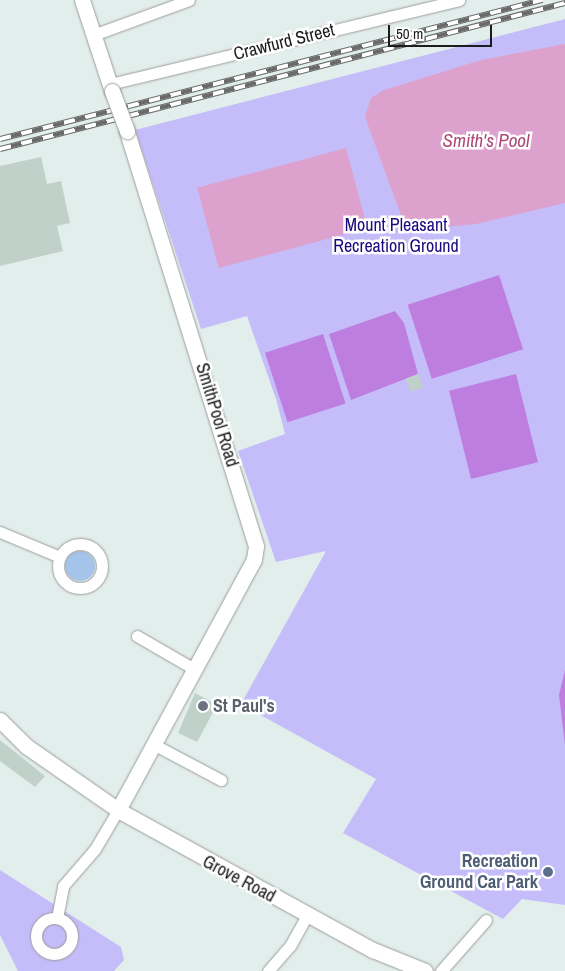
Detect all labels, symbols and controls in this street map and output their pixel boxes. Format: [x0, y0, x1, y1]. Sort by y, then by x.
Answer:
scale bar [390, 15, 494, 47]
street label: Crawfurd Street [231, 19, 337, 65]
text: 50 m [396, 23, 423, 44]
water label: Smith's Pool [443, 130, 529, 152]
park label: Mount Pleasant Recreation Ground [333, 215, 459, 258]
street label: SmithPool Road [191, 360, 243, 470]
place label: St Paul's [213, 695, 275, 717]
marker: St Paul's [197, 700, 209, 712]
street label: Grove Road [199, 851, 279, 907]
place label: Recreation Ground Car Park [420, 851, 538, 894]
marker: Recreation Ground Car Park [542, 866, 554, 878]

